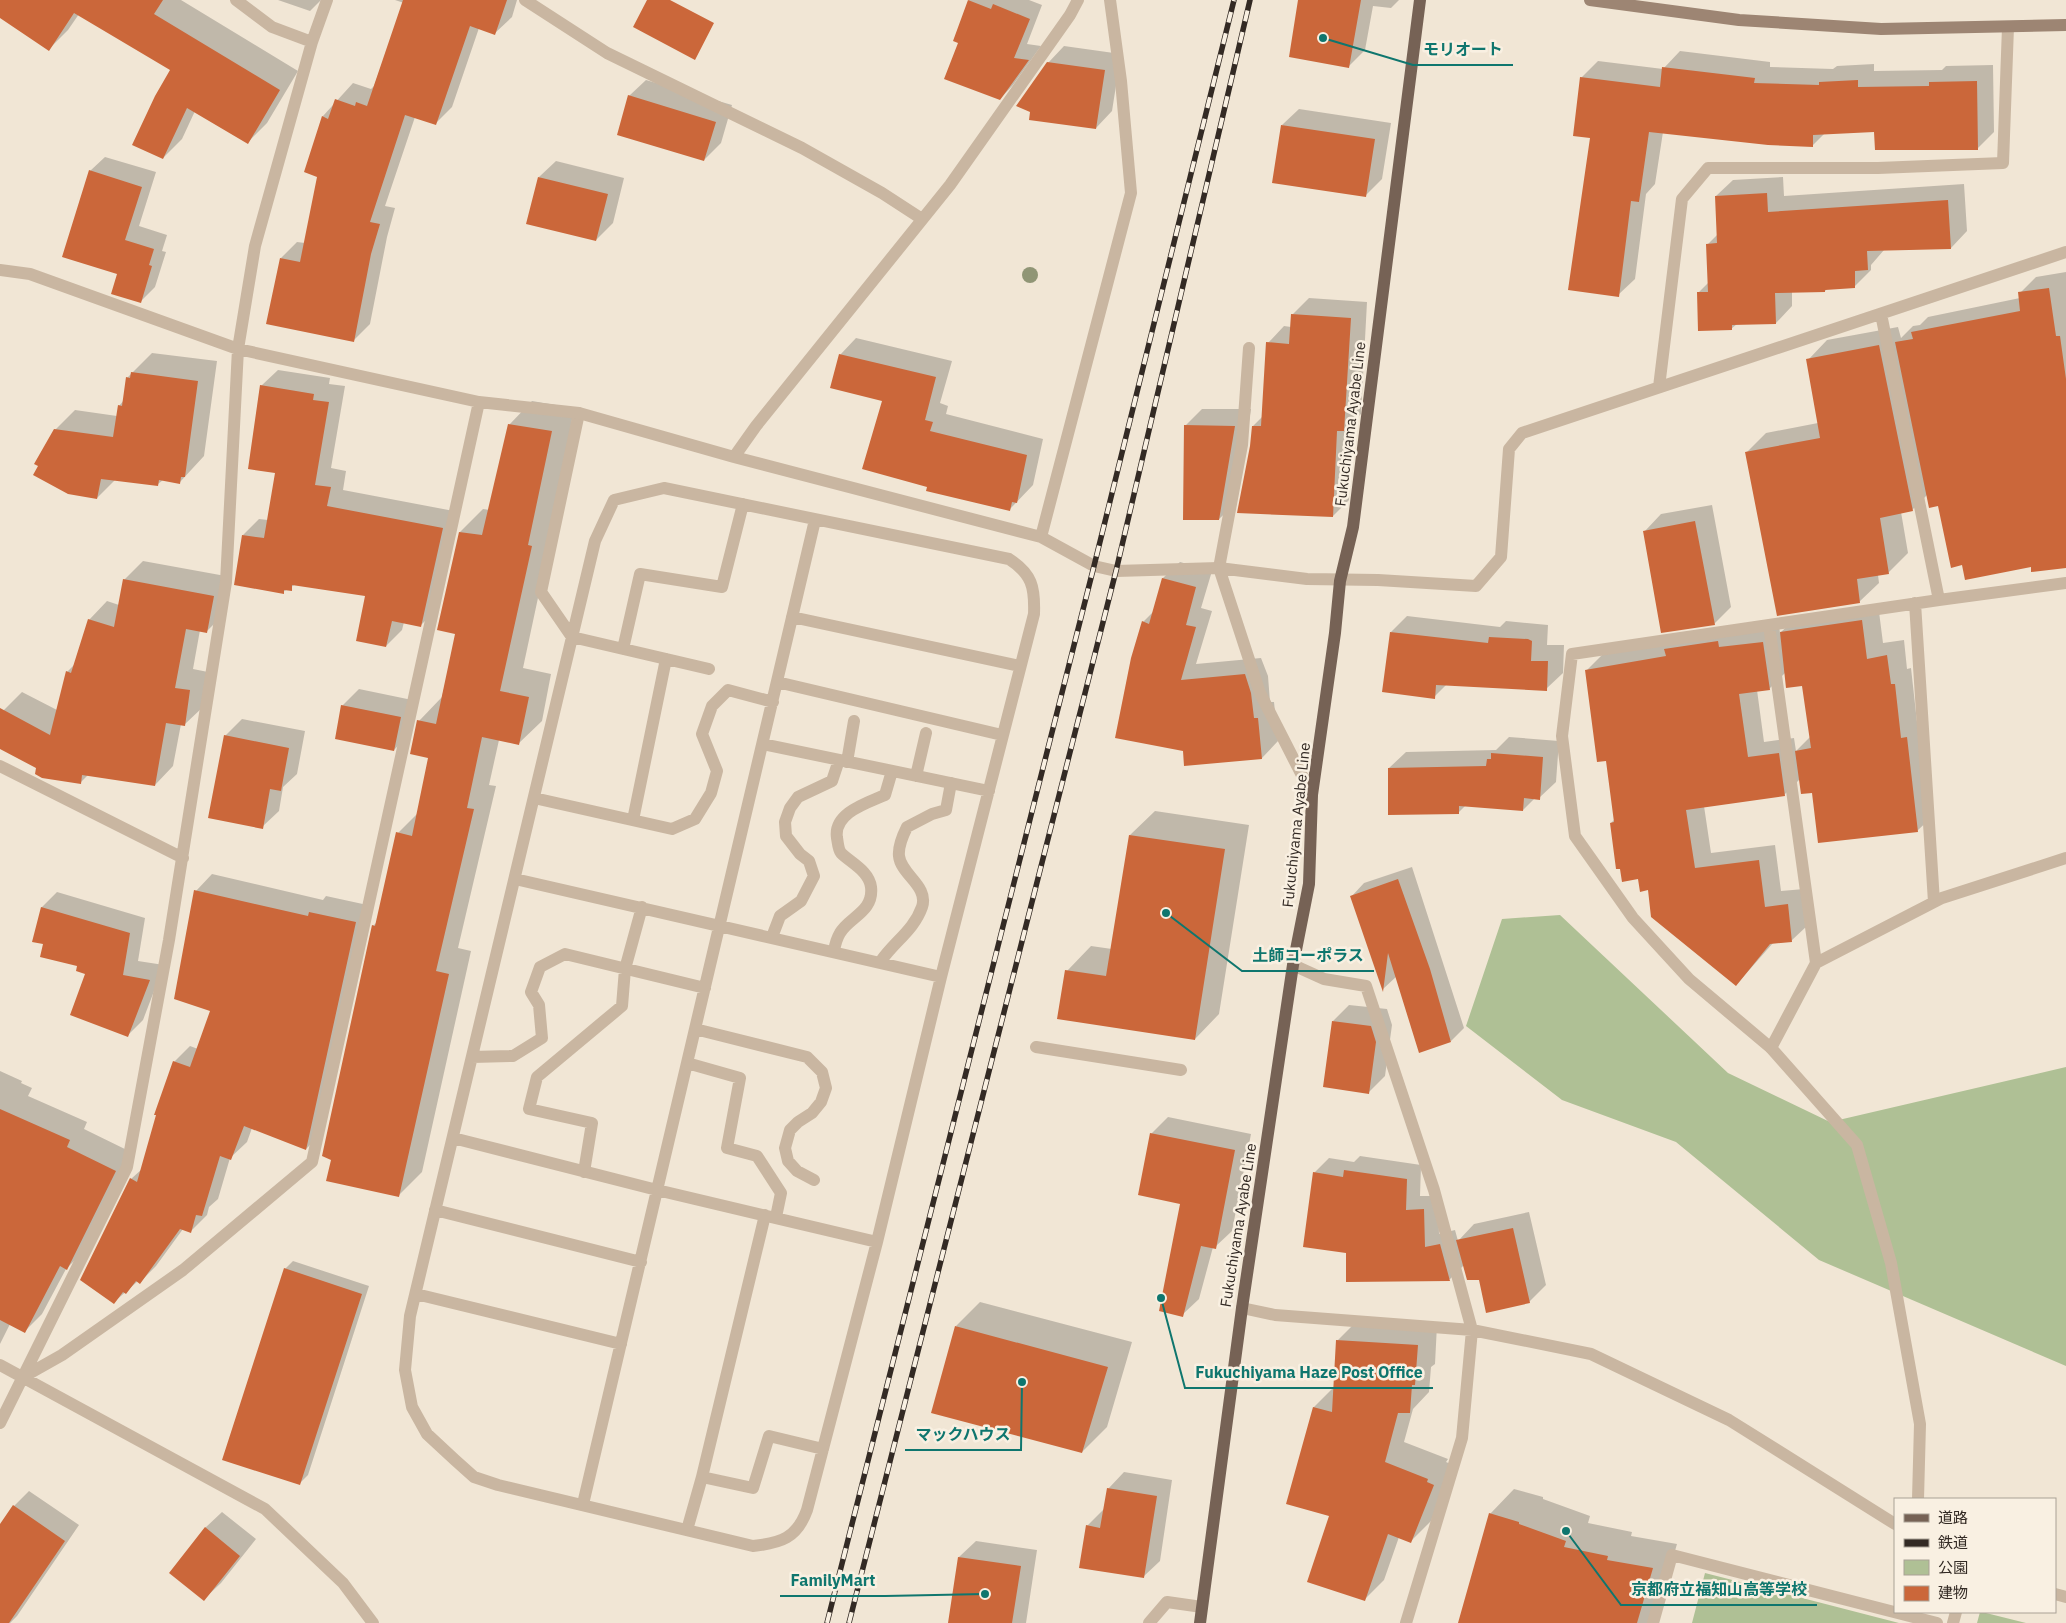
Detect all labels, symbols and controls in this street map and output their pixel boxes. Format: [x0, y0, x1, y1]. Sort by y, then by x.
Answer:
callout: モリオート [1413, 34, 1513, 65]
text: モリオート [1423, 39, 1503, 59]
street label: Fukuchiyama Ayabe Line [1330, 341, 1370, 507]
street label: Fukuchiyama Ayabe Line [1278, 742, 1314, 908]
callout: 土師コーポラス [1242, 940, 1374, 971]
text: 土師コーポラス [1252, 945, 1364, 965]
street label: Fukuchiyama Ayabe Line [1216, 1142, 1260, 1308]
callout: Fukuchiyama Haze Post Office [1185, 1357, 1433, 1388]
text: Fukuchiyama Haze Post Office [1195, 1362, 1423, 1382]
callout: マックハウス [905, 1419, 1021, 1450]
text: マックハウス [915, 1424, 1011, 1444]
legend [1894, 1498, 2056, 1613]
text: 道路 [1938, 1508, 1968, 1527]
text: 鉄道 [1938, 1533, 1968, 1552]
text: 公園 [1938, 1558, 1968, 1577]
callout: FamilyMart [780, 1565, 885, 1596]
text: FamilyMart [791, 1570, 875, 1590]
callout: 京都府立福知山高等学校 [1621, 1574, 1817, 1605]
text: 京都府立福知山高等学校 [1631, 1579, 1807, 1599]
text: 建物 [1938, 1583, 1968, 1602]

